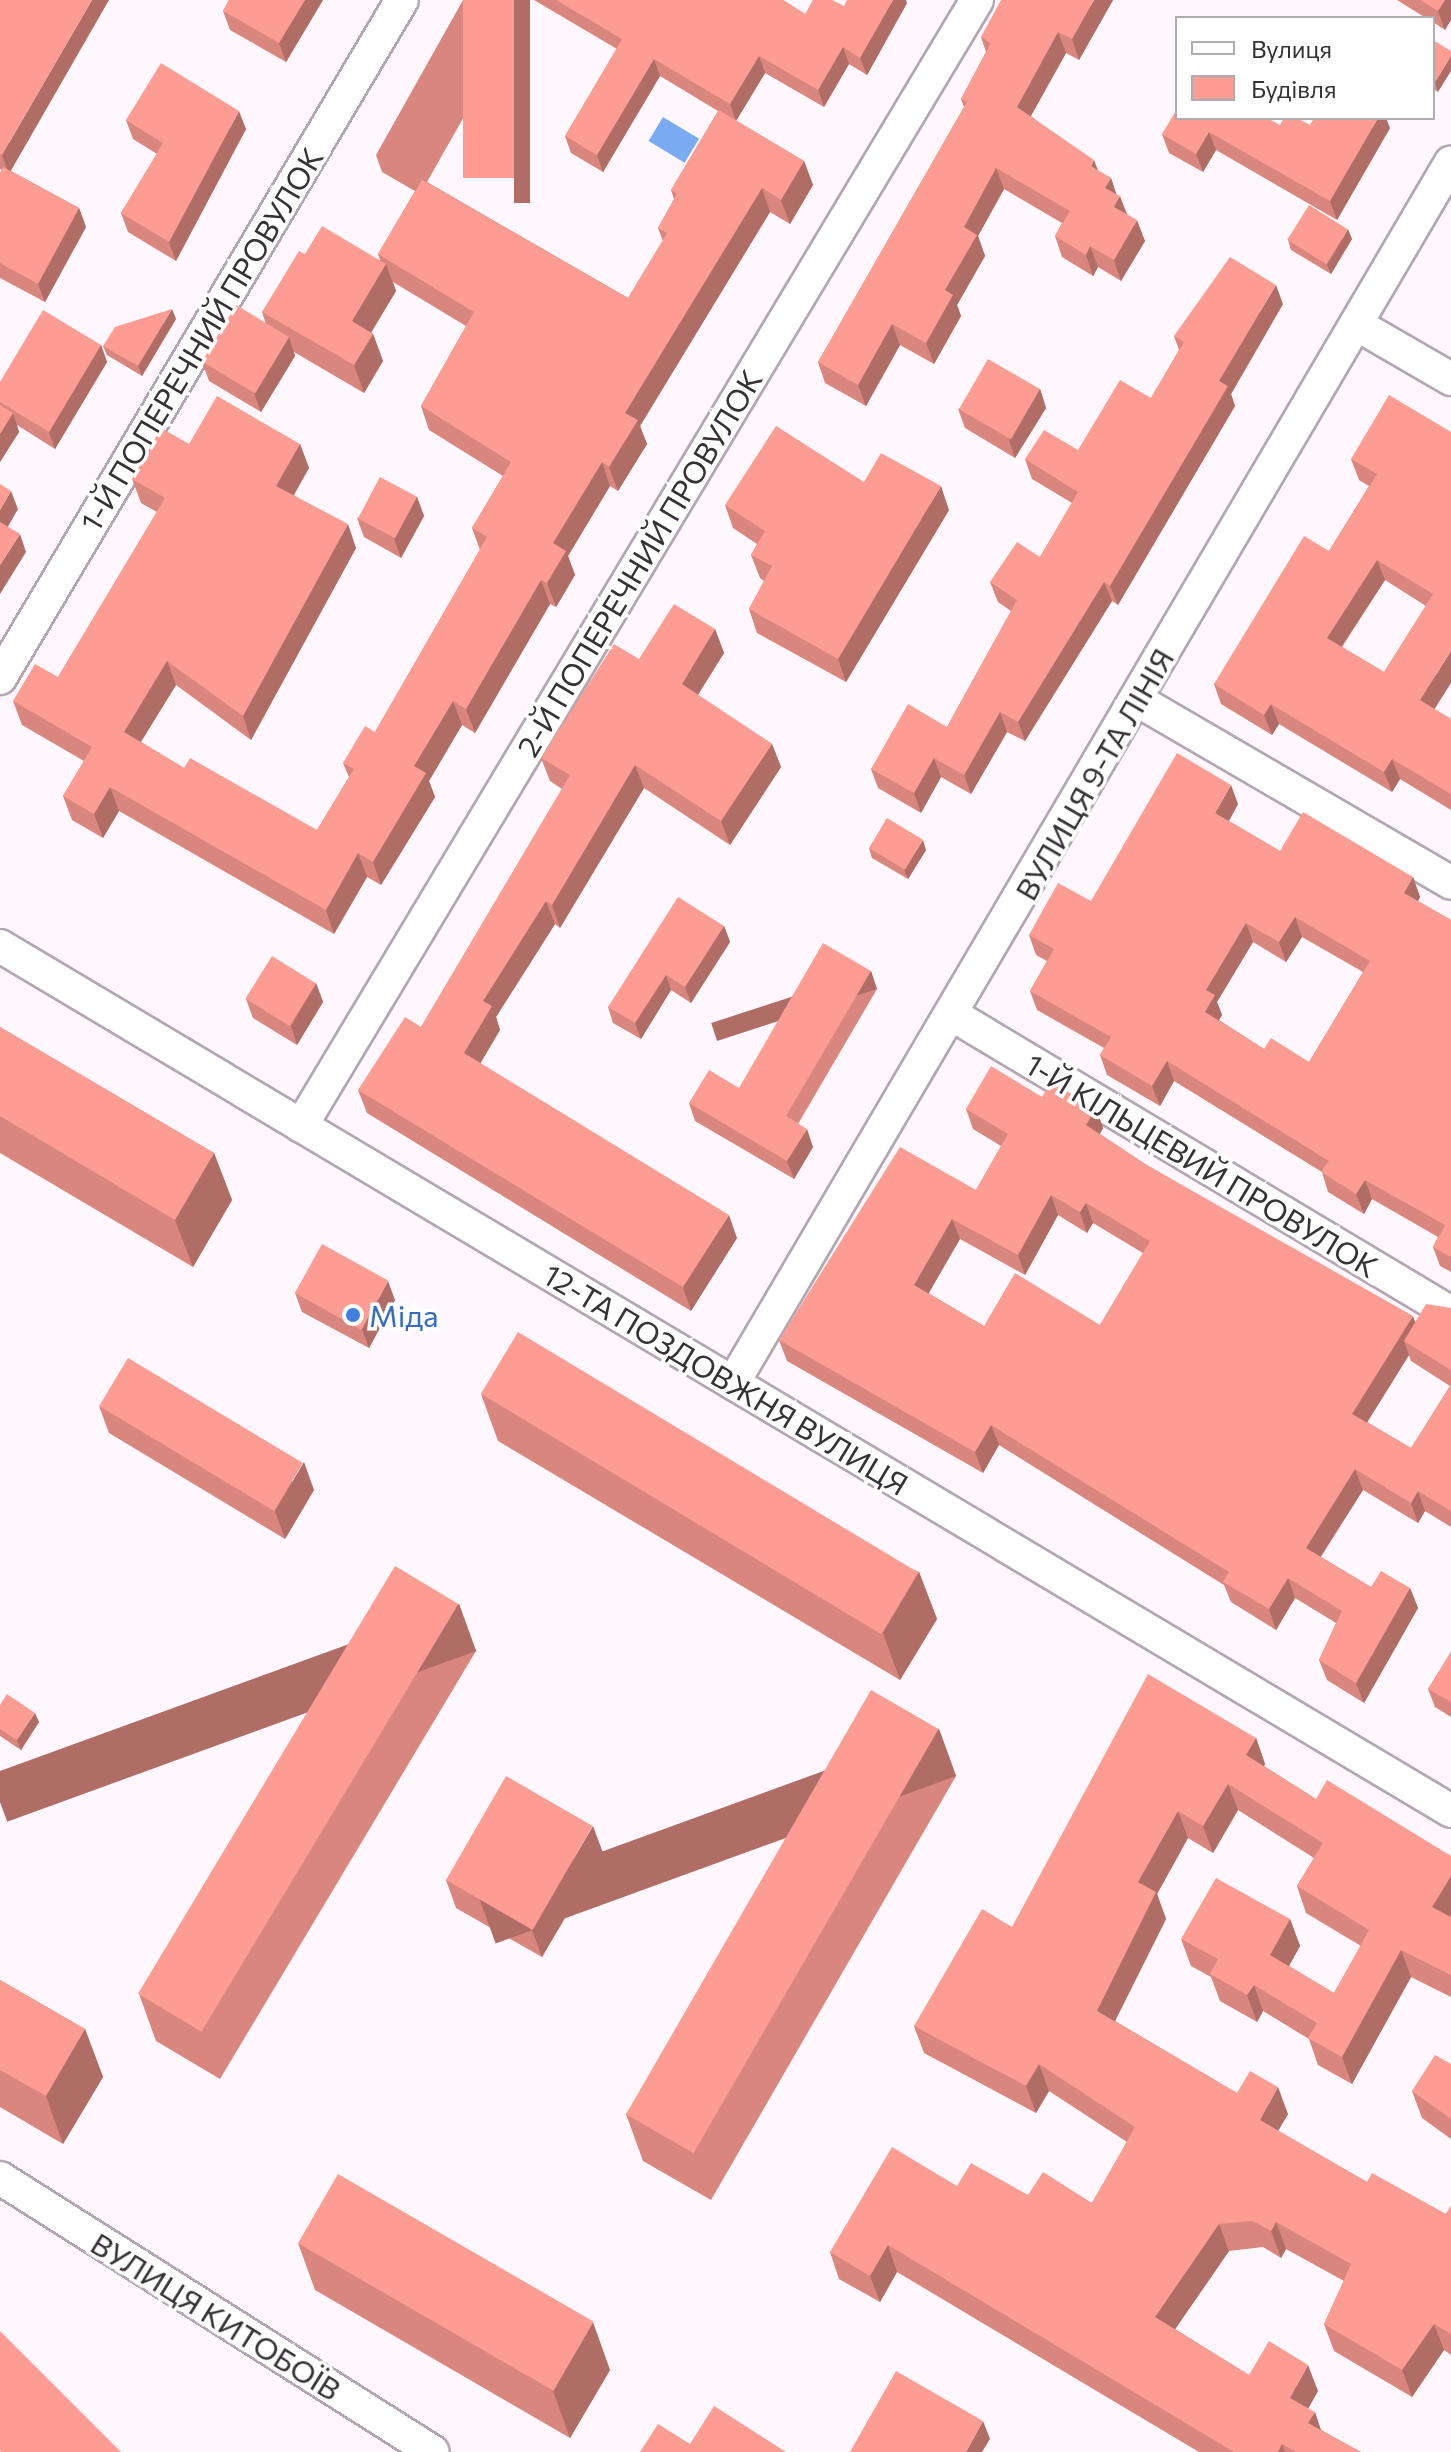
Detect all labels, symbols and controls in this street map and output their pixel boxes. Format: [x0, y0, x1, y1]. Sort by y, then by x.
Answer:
legend [1175, 16, 1435, 120]
text: Вулиця [1251, 34, 1332, 63]
text: Будівля [1251, 74, 1337, 103]
street label: 1-Й ПОПЕРЕЧНИЙ ПРОВУЛОК [72, 141, 330, 537]
street label: 2-Й ПОПЕРЕЧНИЙ ПРОВУЛОК [509, 363, 769, 763]
street label: ВУЛИЦЯ 9-ТА ЛІНІЯ [1007, 642, 1181, 906]
street label: 1-Й КІЛЬЦЕВИЙ ПРОВУЛОК [1020, 1045, 1384, 1285]
street label: 12-ТА ПОЗДОВЖНЯ ВУЛИЦЯ [537, 1256, 915, 1502]
place label: Міда [369, 1297, 439, 1333]
marker: Міда [344, 1306, 362, 1324]
street label: ВУЛИЦЯ КИТОБОЇВ [85, 2225, 347, 2407]

